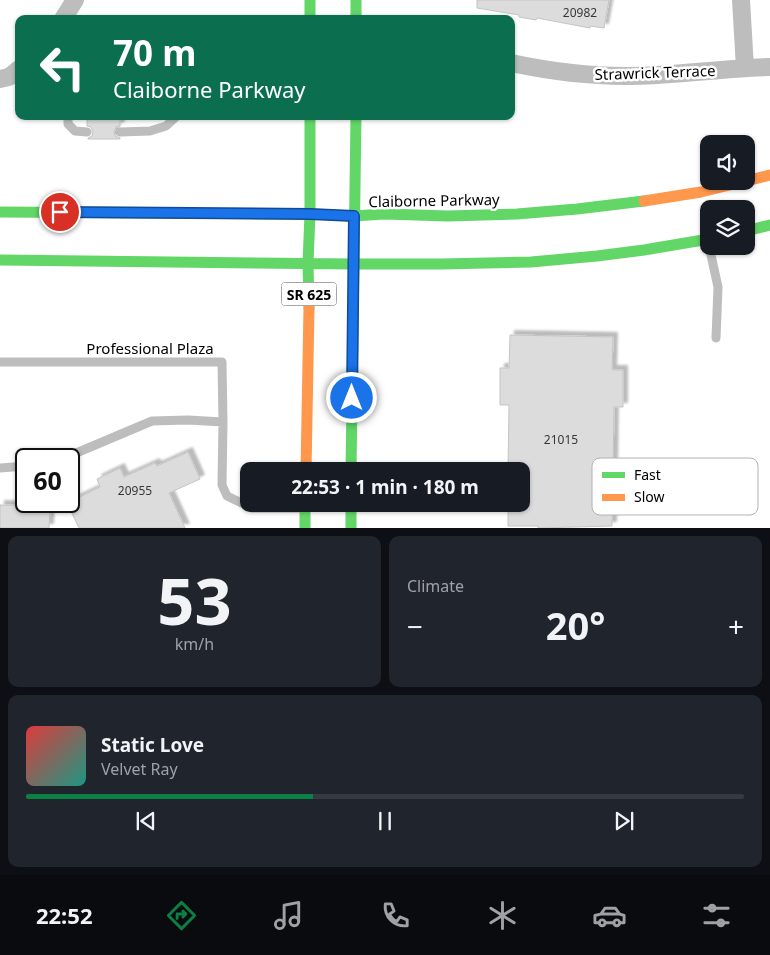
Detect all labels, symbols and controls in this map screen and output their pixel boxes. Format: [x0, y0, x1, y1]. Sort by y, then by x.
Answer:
house number: 20982 [563, 4, 597, 21]
text: 70 m [113, 29, 196, 76]
icon: left [30, 35, 95, 100]
street label: Strawrick Terrace [594, 60, 716, 84]
text: Claiborne Parkway [113, 74, 306, 104]
map controls [700, 135, 755, 255]
button: sound [700, 135, 755, 190]
street label: Claiborne Parkway [368, 189, 500, 211]
pin [39, 191, 81, 233]
icon: arrive [46, 198, 74, 226]
button: layers [700, 200, 755, 255]
road number: SR 625 [282, 282, 336, 306]
street label: Professional Plaza [86, 338, 214, 358]
position arrow [325, 371, 377, 423]
house number: 21015 [544, 431, 578, 448]
speed limit sign: 60 [15, 448, 80, 513]
legend [592, 458, 758, 515]
text: Fast [634, 465, 661, 484]
text: 22:53 · 1 min · 180 m [291, 474, 479, 500]
house number: 20955 [118, 482, 152, 499]
text: Slow [634, 487, 665, 506]
text: 53 [157, 556, 232, 644]
text: Climate [407, 575, 464, 597]
text: 20° [546, 599, 605, 651]
text: − [407, 607, 423, 645]
text: + [728, 607, 744, 645]
text: km/h [175, 633, 214, 655]
text: Static Love [101, 732, 204, 758]
text: Velvet Ray [101, 758, 178, 780]
icon: previous [132, 807, 160, 835]
icon: pause [371, 807, 399, 835]
icon: next [610, 807, 638, 835]
icon: directions [164, 898, 199, 933]
icon: music [271, 898, 306, 933]
icon: phone [378, 898, 413, 933]
icon: climate [485, 898, 520, 933]
icon: car [592, 898, 627, 933]
icon: filters [699, 898, 734, 933]
text: 22:52 [36, 900, 92, 930]

